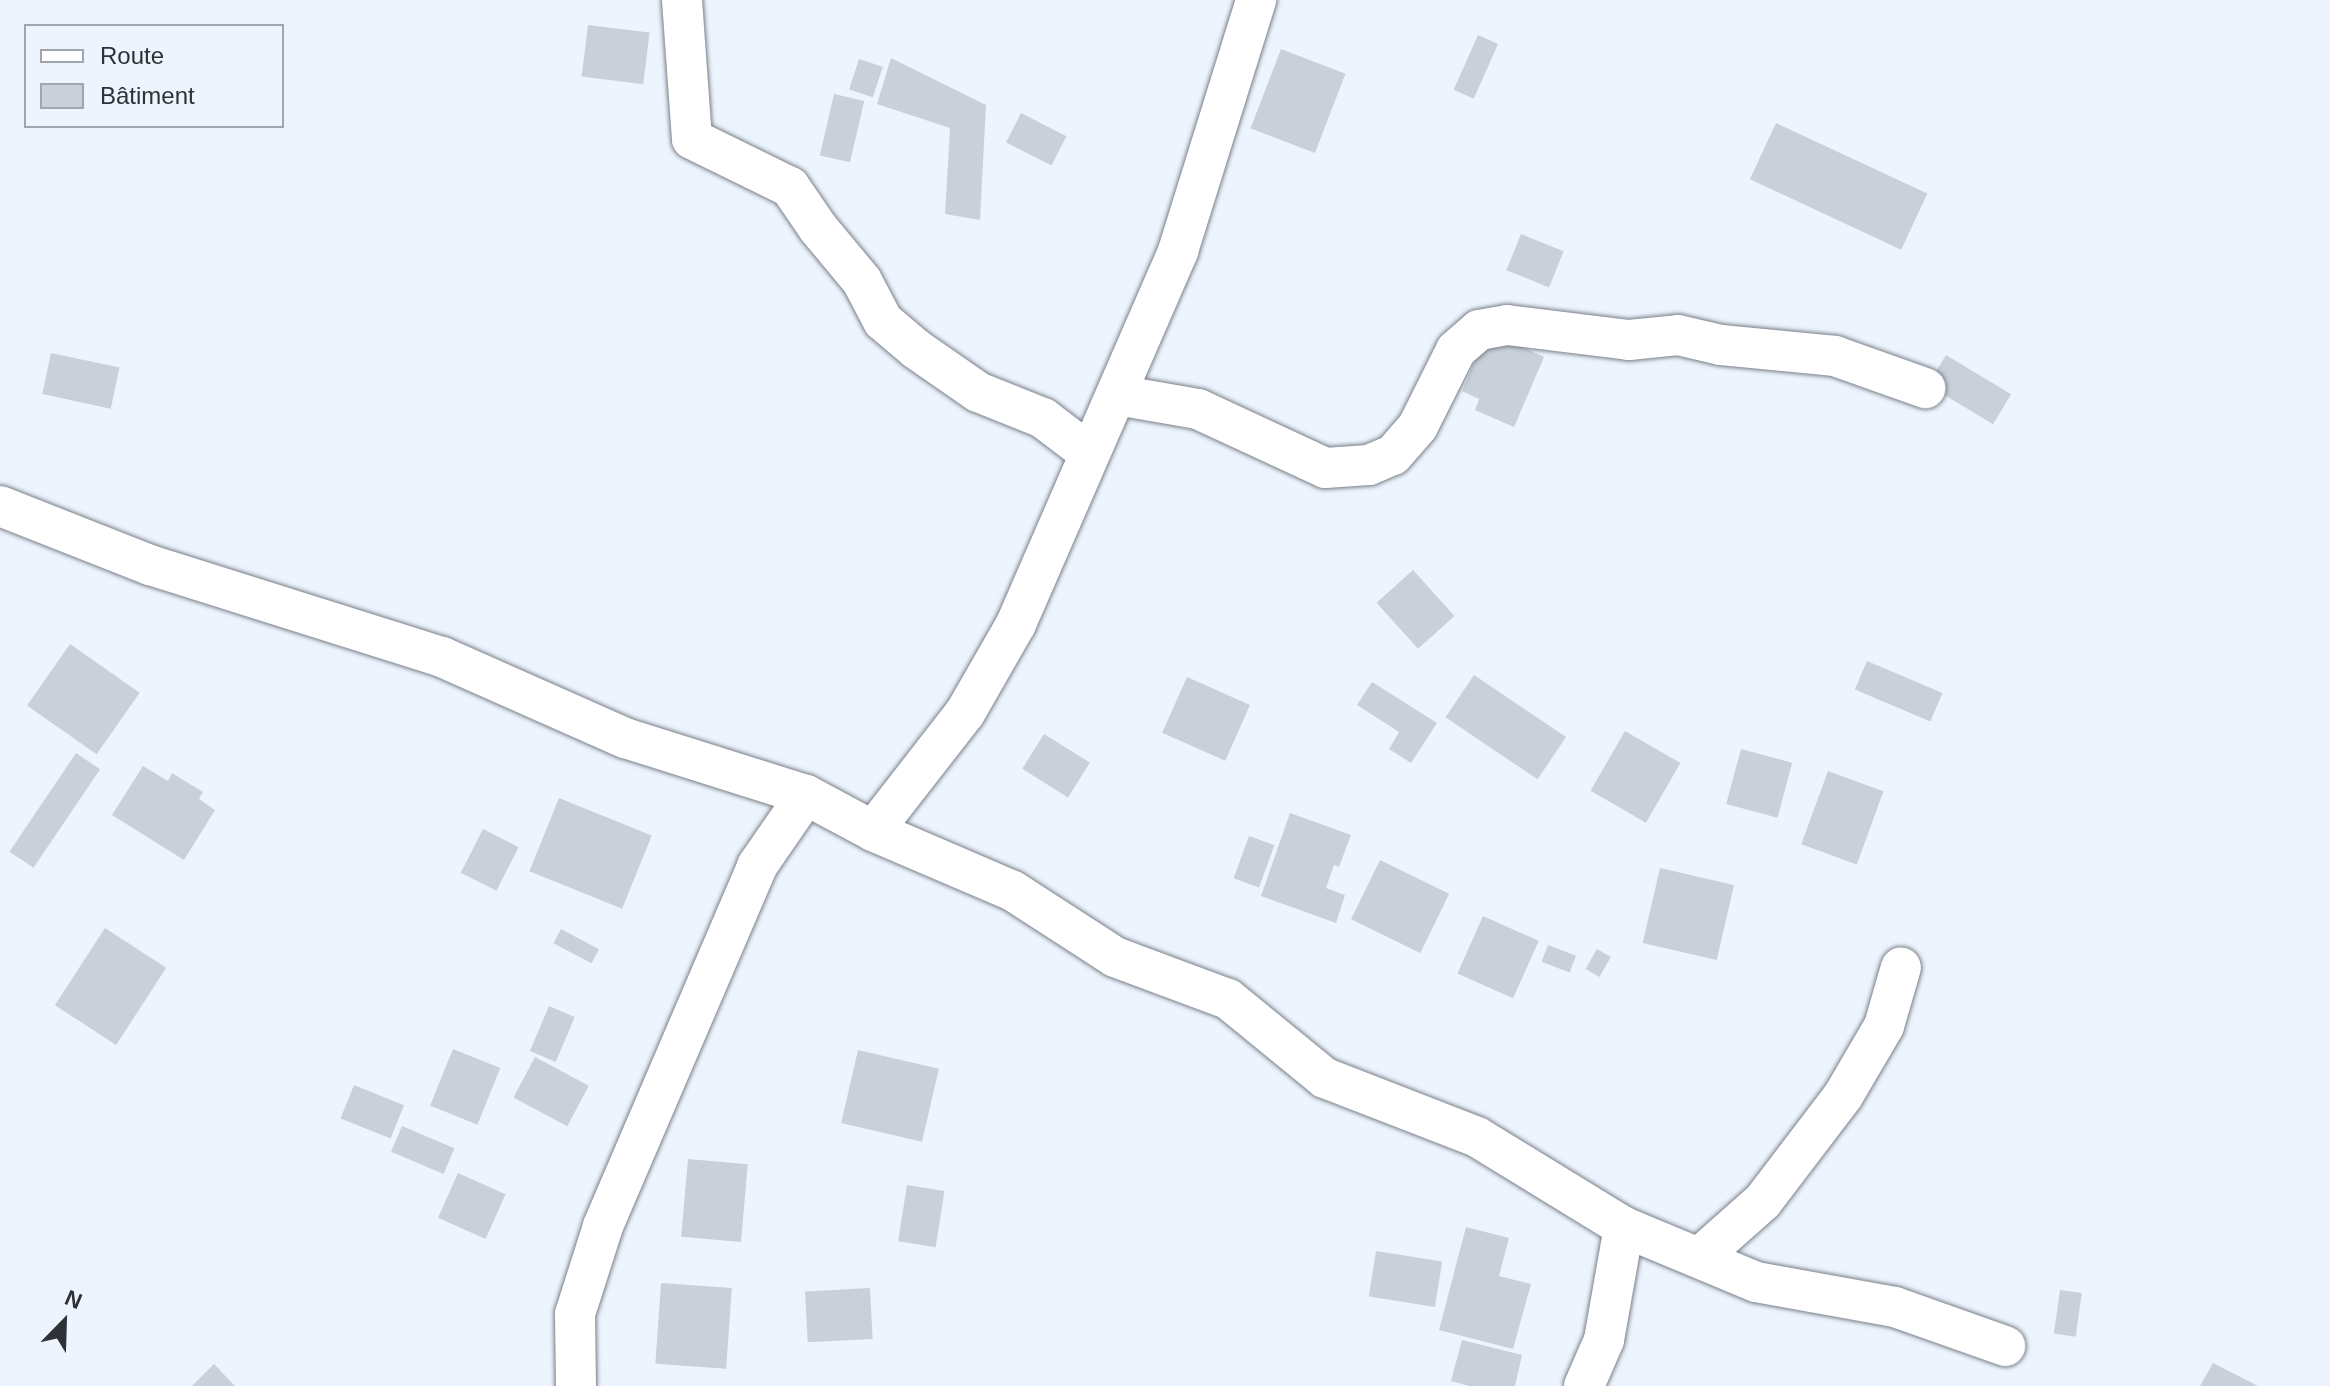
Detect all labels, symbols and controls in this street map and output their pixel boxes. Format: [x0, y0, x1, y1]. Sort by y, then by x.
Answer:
legend [24, 24, 284, 128]
text: Route [100, 42, 164, 69]
text: Bâtiment [100, 82, 195, 109]
north arrow [24, 1282, 104, 1362]
text: N [61, 1285, 86, 1314]

